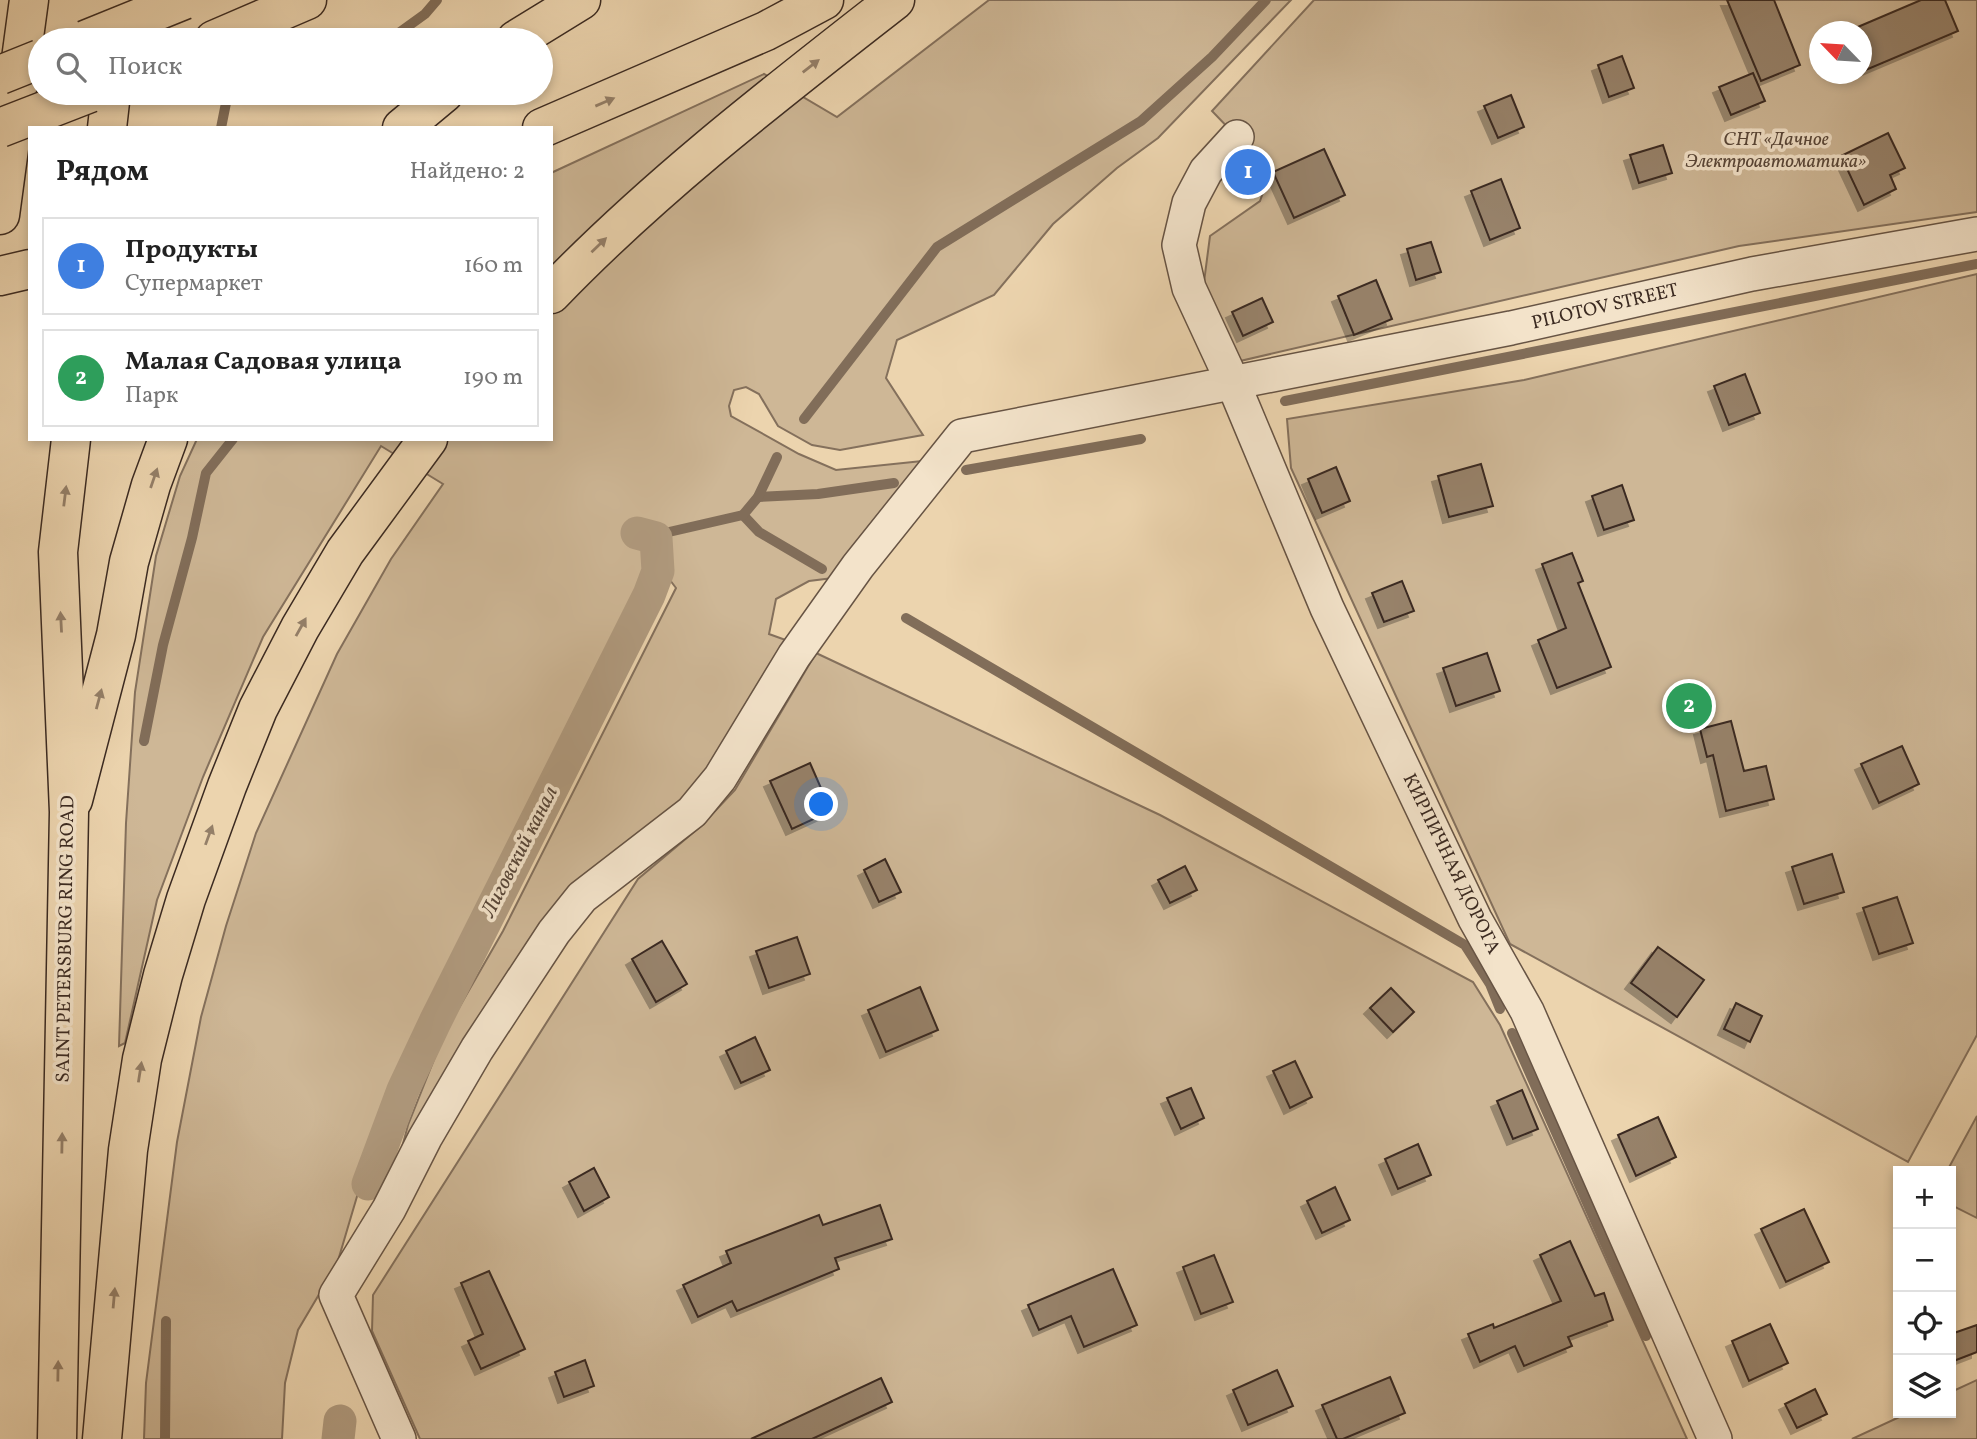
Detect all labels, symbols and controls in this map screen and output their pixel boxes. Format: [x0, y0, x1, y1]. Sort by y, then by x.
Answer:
north arrow [1809, 21, 1872, 84]
search box [28, 28, 553, 105]
icon: search [52, 48, 90, 86]
text: Поиск [108, 49, 182, 85]
one-way arrow [802, 58, 820, 73]
one-way arrow [595, 96, 616, 107]
park label: СНТ «Дачное Электроавтоматика» [1686, 127, 1866, 175]
pin: 1 [1225, 146, 1271, 198]
text: Рядом [56, 151, 149, 193]
text: Найдено: 2 [410, 156, 525, 188]
text: Продукты [125, 232, 258, 268]
one-way arrow [590, 238, 607, 254]
text: 1 [76, 250, 86, 282]
text: 160 m [464, 250, 523, 282]
text: Супермаркет [125, 268, 263, 300]
street label: PILOTOV STREET [1529, 277, 1681, 337]
text: Малая Садовая улица [125, 344, 402, 380]
text: 2 [75, 362, 87, 394]
text: 190 m [463, 362, 523, 394]
text: Парк [125, 380, 178, 412]
one-way arrow [149, 468, 160, 489]
one-way arrow [59, 485, 70, 507]
one-way arrow [55, 611, 66, 633]
one-way arrow [295, 617, 307, 636]
pin: 2 [1666, 680, 1712, 732]
one-way arrow [94, 688, 105, 710]
street label: КИРПИЧНАЯ ДОРОГА [1396, 769, 1506, 959]
water label: Лиговский канал [474, 781, 565, 923]
your location [804, 787, 838, 821]
street label: SAINT PETERSBURG RING ROAD [50, 795, 82, 1083]
one-way arrow [204, 824, 215, 845]
one-way arrow [135, 1061, 146, 1083]
one-way arrow [57, 1132, 68, 1154]
map controls [1893, 1166, 1956, 1418]
button: + [1893, 1166, 1956, 1229]
button: − [1893, 1229, 1956, 1292]
one-way arrow [109, 1287, 120, 1309]
button: locate [1893, 1292, 1956, 1355]
button: layers [1893, 1355, 1956, 1418]
one-way arrow [52, 1360, 63, 1382]

